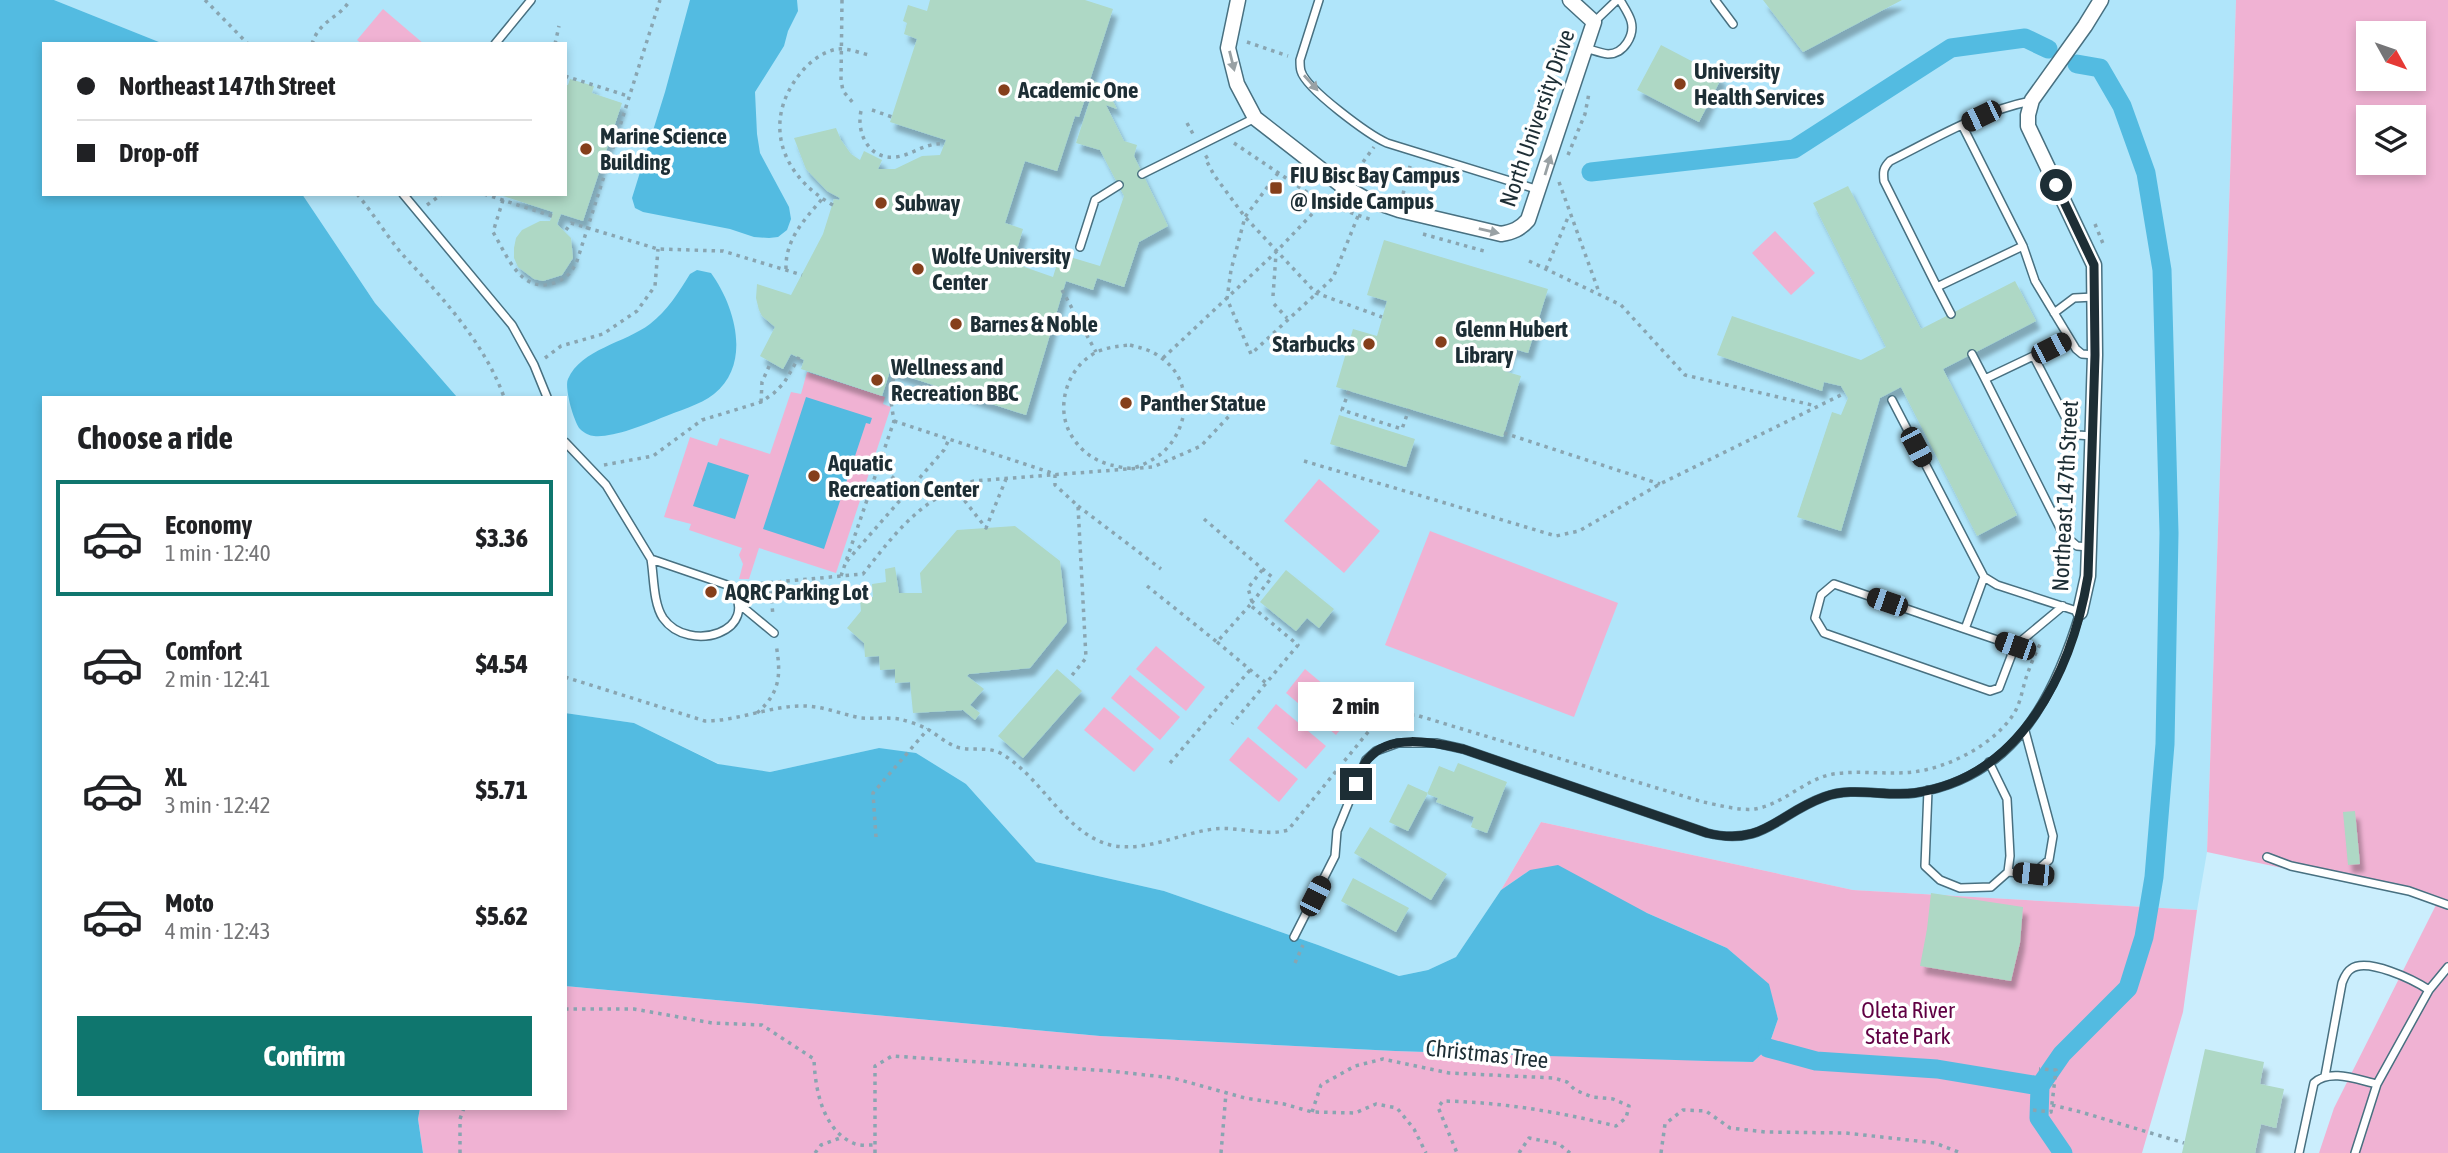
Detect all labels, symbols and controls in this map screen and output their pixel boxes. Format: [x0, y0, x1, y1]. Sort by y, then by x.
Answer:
north arrow [2356, 21, 2426, 91]
map controls [2356, 21, 2426, 175]
street label: North University Drive [1494, 26, 1580, 210]
one-way arrow [1227, 50, 1238, 72]
place label: University Health Services [1694, 58, 1824, 110]
text: Northeast 147th Street [119, 71, 336, 101]
one-way arrow [1303, 75, 1319, 92]
marker: University Health Services [1672, 76, 1688, 92]
place label: Academic One [1017, 77, 1138, 103]
marker: Academic One [996, 82, 1012, 98]
car [1958, 97, 2005, 135]
button: layers [2356, 105, 2426, 175]
place label: Marine Science Building [600, 123, 727, 175]
text: Drop-off [119, 138, 199, 168]
marker: Marine Science Building [578, 141, 594, 157]
one-way arrow [1543, 154, 1554, 175]
place label: FIU Bisc Bay Campus @ Inside Campus [1290, 162, 1460, 214]
route start [2040, 169, 2072, 201]
marker: FIU Bisc Bay Campus @ Inside Campus [1268, 180, 1284, 196]
place label: Subway [895, 190, 961, 216]
marker: Subway [873, 195, 889, 211]
one-way arrow [1478, 225, 1500, 236]
place label: Wolfe University Center [931, 243, 1071, 295]
marker: Wolfe University Center [910, 261, 926, 277]
place label: Barnes & Noble [970, 311, 1098, 337]
marker: Barnes & Noble [948, 316, 964, 332]
place label: Glenn Hubert Library [1455, 316, 1568, 368]
car [2028, 329, 2075, 367]
place label: Starbucks [1272, 331, 1355, 357]
marker: Glenn Hubert Library [1433, 334, 1449, 350]
marker: Starbucks [1361, 336, 1377, 352]
place label: Wellness and Recreation BBC [890, 354, 1019, 406]
marker: Wellness and Recreation BBC [869, 372, 885, 388]
place label: Panther Statue [1140, 390, 1266, 416]
marker: Panther Statue [1118, 395, 1134, 411]
street label: Northeast 147th Street [2047, 400, 2083, 592]
text: Choose a ride [77, 419, 233, 456]
car [1897, 424, 1936, 470]
place label: Aquatic Recreation Center [827, 450, 980, 502]
marker: Aquatic Recreation Center [806, 468, 822, 484]
icon: car [81, 507, 144, 570]
text: Economy [165, 510, 252, 540]
text: $3.36 [476, 523, 528, 553]
text: 1 min · 12:40 [165, 540, 271, 566]
place label: AQRC Parking Lot [724, 579, 869, 605]
marker: AQRC Parking Lot [703, 584, 719, 600]
car [1864, 585, 1911, 619]
car [1992, 629, 2039, 663]
icon: car [81, 633, 144, 696]
text: Comfort [165, 636, 242, 666]
text: $4.54 [476, 649, 528, 679]
text: 2 min · 12:41 [165, 666, 271, 692]
callout: 2 min [1298, 682, 1414, 732]
text: 2 min [1333, 693, 1379, 719]
icon: car [81, 759, 144, 822]
text: XL [165, 762, 187, 792]
route end [1340, 768, 1372, 800]
text: $5.71 [476, 775, 528, 805]
text: 3 min · 12:42 [165, 792, 271, 818]
car [2012, 861, 2055, 887]
car [1297, 873, 1334, 919]
icon: car [81, 885, 144, 948]
text: Moto [165, 888, 214, 918]
text: $5.62 [476, 901, 528, 931]
text: 4 min · 12:43 [165, 918, 271, 944]
park label: Oleta River State Park [1861, 997, 1956, 1049]
button: Confirm [77, 1016, 532, 1096]
street label: Christmas Tree [1424, 1035, 1550, 1073]

